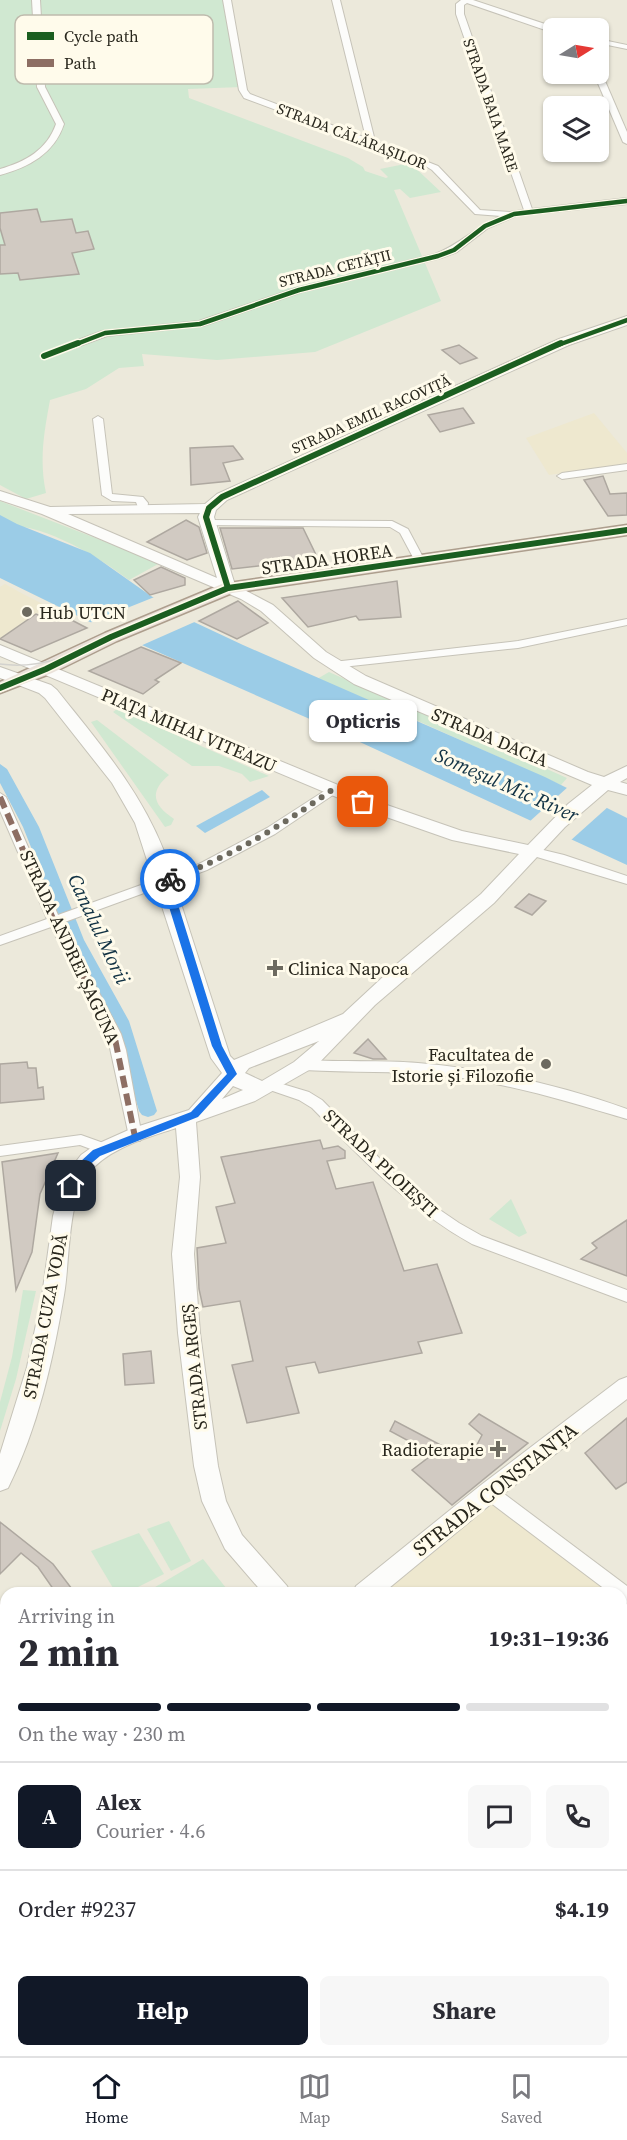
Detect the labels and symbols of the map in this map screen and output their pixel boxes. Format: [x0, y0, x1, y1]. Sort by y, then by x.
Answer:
legend [15, 15, 213, 84]
north arrow [543, 18, 609, 84]
text: Cycle path [64, 25, 139, 47]
street label: STRADA BAIA MARE [458, 36, 524, 174]
text: Path [64, 52, 97, 74]
street label: STRADA CĂLĂRAȘILOR [274, 98, 430, 174]
street label: STRADA CETĂȚII [277, 244, 393, 292]
street label: STRADA EMIL RACOVIȚĂ [288, 369, 454, 459]
street label: STRADA HOREA [260, 537, 394, 581]
place label: Hub UTCN [39, 600, 126, 625]
marker: Hub UTCN [20, 605, 34, 619]
street label: PIAȚA MIHAI VITEAZU [98, 682, 280, 778]
callout: Opticris [309, 700, 417, 742]
street label: STRADA DACIA [428, 701, 552, 773]
water label: Someşul Mic River [431, 741, 584, 829]
pin [337, 776, 388, 827]
street label: STRADA ANDREI ȘAGUNA [14, 846, 126, 1048]
courier [140, 849, 200, 909]
water label: Canalul Morii [61, 869, 137, 989]
place label: Clinica Napoca [288, 956, 409, 981]
marker: Clinica Napoca [266, 959, 284, 977]
place label: Facultatea de Istorie și Filozofie [391, 1042, 534, 1088]
marker: Facultatea de Istorie și Filozofie [539, 1057, 553, 1071]
street label: STRADA PLOIEȘTI [318, 1103, 444, 1223]
pin [45, 1160, 96, 1211]
street label: STRADA CUZA VODĂ [17, 1231, 73, 1401]
street label: STRADA ARGEȘ [175, 1303, 213, 1431]
street label: STRADA CONSTANȚA [406, 1415, 584, 1563]
place label: Radioterapie [382, 1437, 484, 1462]
marker: Radioterapie [489, 1440, 507, 1458]

